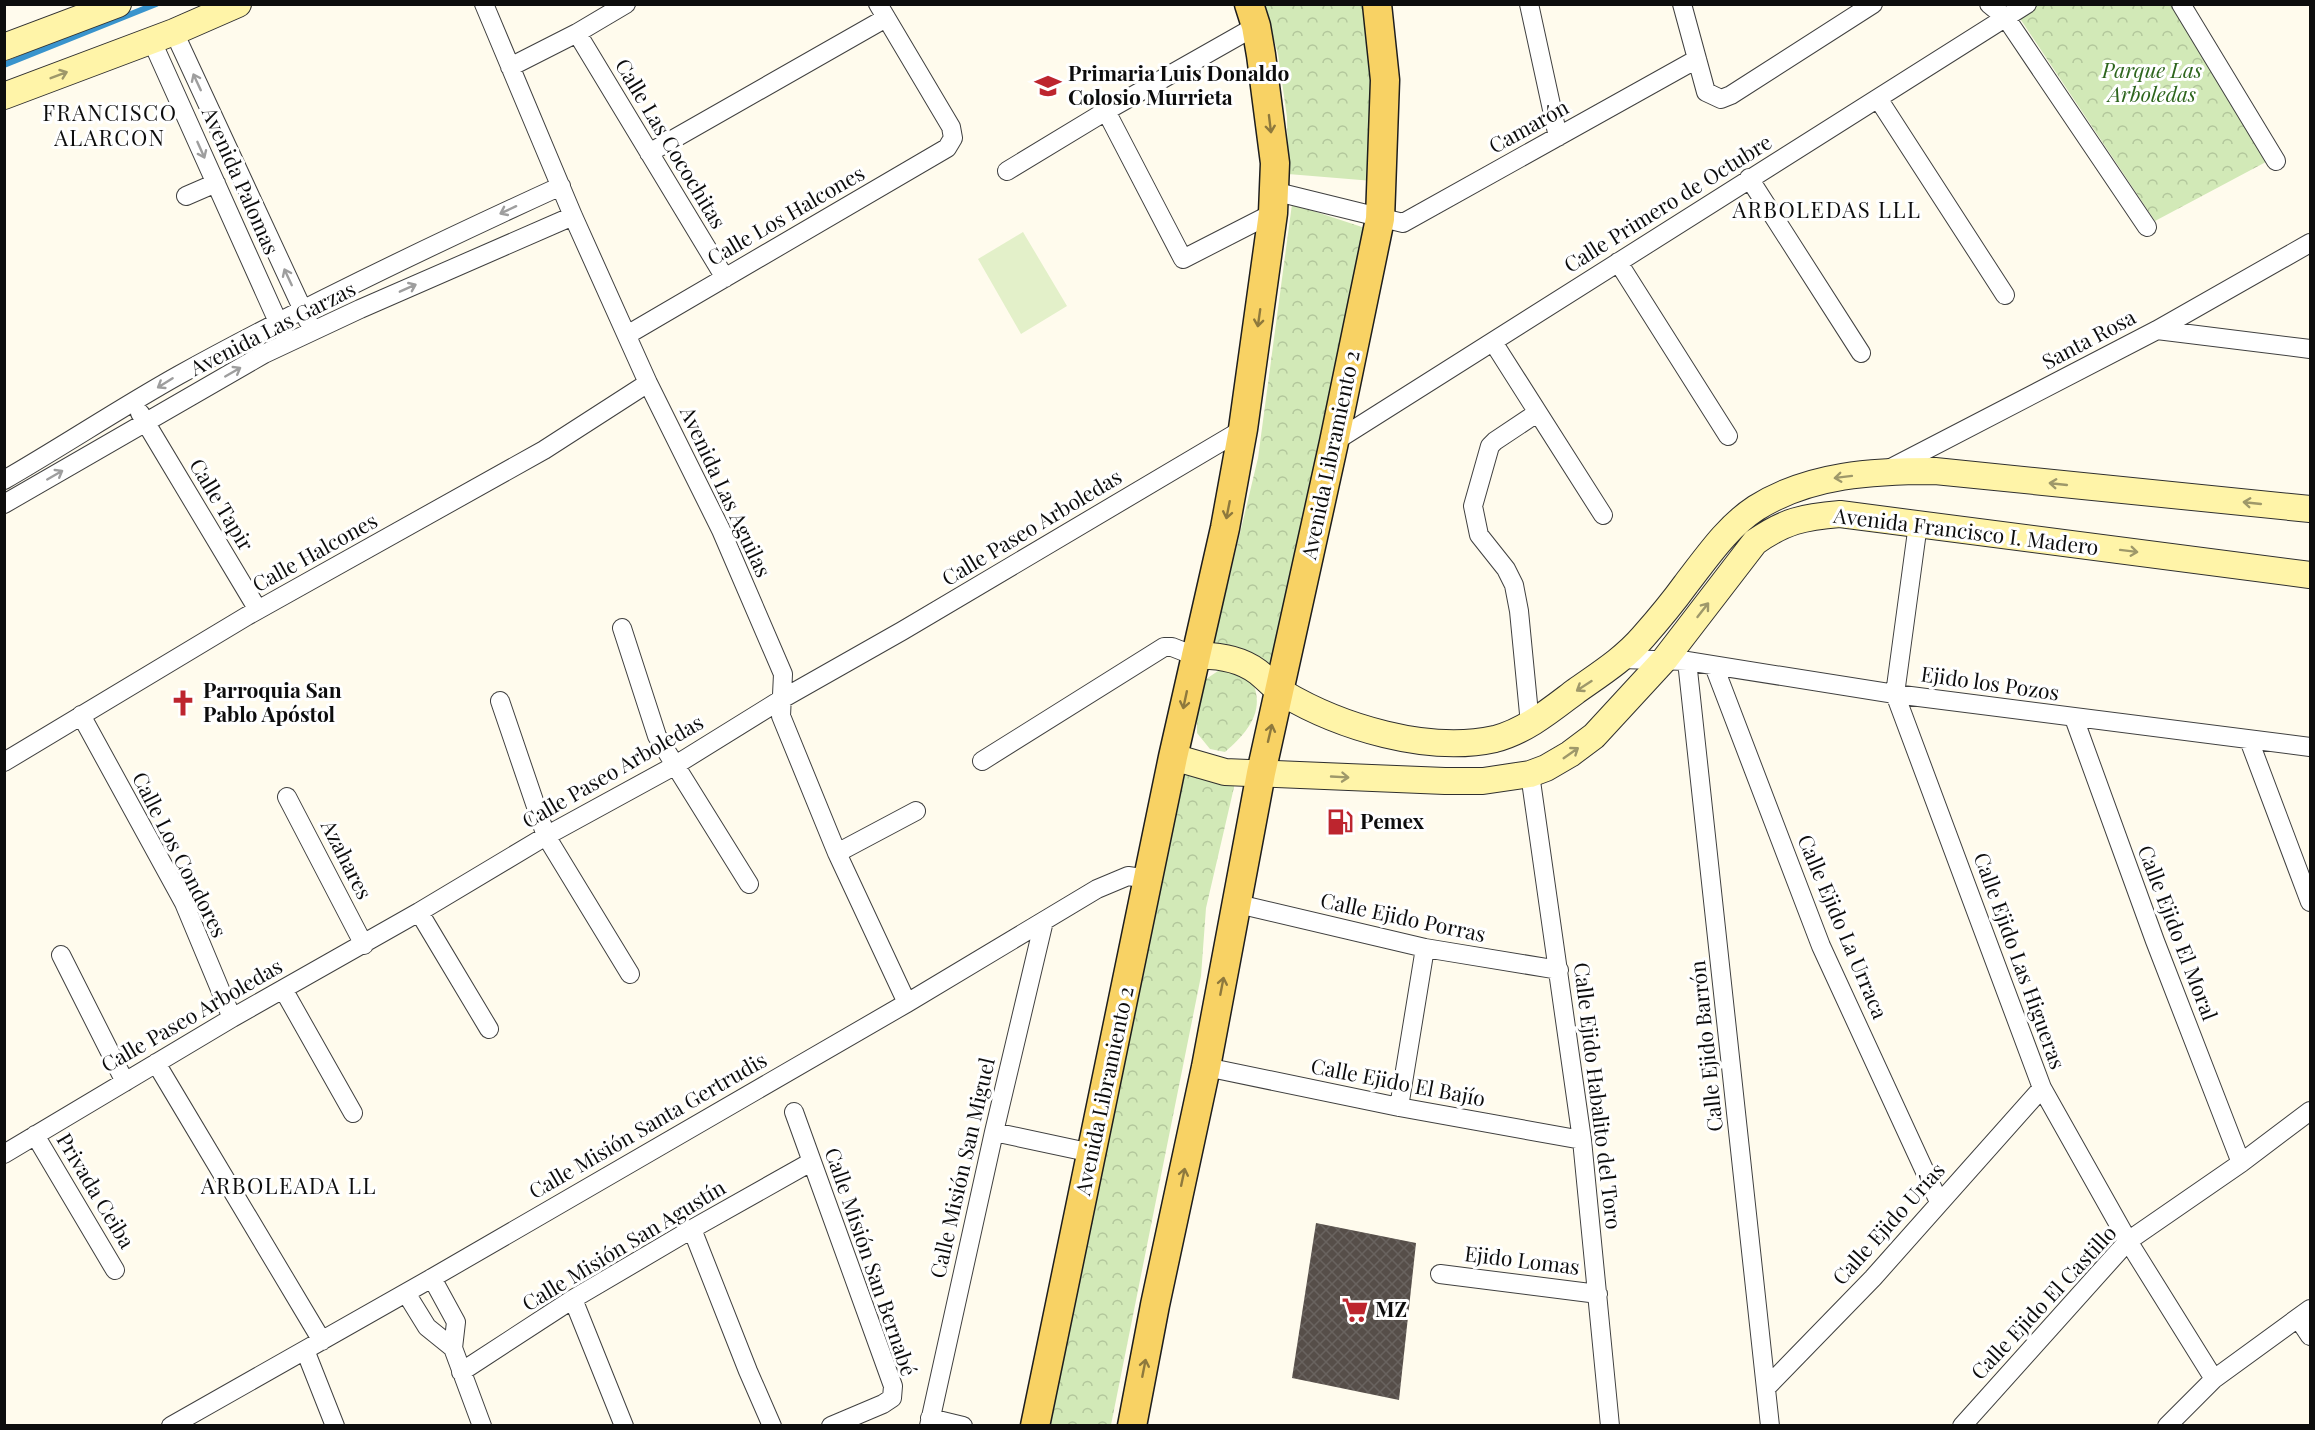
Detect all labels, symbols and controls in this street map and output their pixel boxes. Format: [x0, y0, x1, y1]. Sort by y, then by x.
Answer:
street label: Calle Las Cocochitas [610, 53, 734, 233]
park label: Parque Las Arboledas [2101, 55, 2202, 107]
place label: Primaria Luis Donaldo Colosio Murrieta [1068, 58, 1289, 110]
one-way arrow [49, 69, 68, 80]
school or university icon: Primaria Luis Donaldo Colosio Murrieta [1033, 71, 1063, 101]
one-way arrow [191, 73, 203, 91]
street label: Camarón [1483, 92, 1573, 159]
district label: FRANCISCO ALARCON [43, 97, 177, 152]
street label: Avenida Palomas [196, 101, 287, 258]
one-way arrow [1265, 113, 1276, 133]
street label: Calle Primero de Octubre [1558, 127, 1776, 278]
one-way arrow [196, 140, 207, 158]
street label: Calle Los Halcones [701, 158, 869, 271]
district label: ARBOLEDAS LLL [1732, 194, 1921, 224]
one-way arrow [499, 205, 517, 217]
one-way arrow [282, 269, 294, 287]
street label: Avenida Las Garzas [184, 273, 360, 381]
one-way arrow [399, 282, 417, 293]
street label: Santa Rosa [2036, 302, 2140, 375]
one-way arrow [1253, 307, 1264, 327]
street label: Avenida Libramiento 2 [1293, 348, 1365, 562]
one-way arrow [224, 366, 241, 378]
one-way arrow [157, 378, 174, 390]
street label: Avenida Las Aguilas [675, 400, 779, 581]
street label: Calle Tapir [184, 453, 262, 556]
street label: Calle Paseo Arboledas [936, 462, 1126, 591]
one-way arrow [46, 469, 63, 481]
one-way arrow [1834, 472, 1854, 483]
one-way arrow [2049, 478, 2069, 489]
one-way arrow [2243, 497, 2263, 508]
one-way arrow [1222, 500, 1233, 519]
street label: Avenida Francisco I. Madero [1831, 500, 2100, 560]
street label: Calle Halcones [247, 505, 382, 597]
one-way arrow [2118, 546, 2138, 557]
one-way arrow [1696, 602, 1709, 618]
street label: Ejido los Pozos [1919, 658, 2061, 706]
place label: Parroquia San Pablo Apóstol [203, 675, 342, 727]
one-way arrow [1576, 680, 1593, 692]
church icon: Parroquia San Pablo Apóstol [168, 688, 198, 718]
one-way arrow [1179, 690, 1190, 709]
street label: Calle Paseo Arboledas [516, 707, 708, 834]
one-way arrow [1265, 724, 1277, 743]
one-way arrow [1563, 747, 1579, 759]
street label: Calle Los Condores [127, 767, 235, 942]
one-way arrow [1330, 772, 1350, 783]
place label: Pemex [1360, 806, 1425, 834]
fuel station icon: Pemex [1325, 807, 1355, 837]
street label: Azahares [315, 814, 380, 904]
street label: Calle Ejido La Urraca [1792, 830, 1896, 1023]
street label: Calle Ejido El Moral [2133, 841, 2225, 1024]
street label: Calle Ejido Las Higueras [1969, 848, 2073, 1073]
street label: Calle Ejido Porras [1318, 885, 1489, 947]
street label: Calle Paseo Arboledas [95, 951, 287, 1078]
street label: Calle Ejido Barrón [1682, 959, 1728, 1133]
street label: Calle Ejido Habalito del Toro [1569, 961, 1629, 1231]
one-way arrow [1217, 977, 1228, 996]
street label: Avenida Libramiento 2 [1067, 984, 1139, 1198]
street label: Calle Misión Santa Gertrudis [523, 1045, 771, 1204]
street label: Calle Ejido El Bajío [1309, 1050, 1488, 1112]
street label: Calle Misión San Miguel [922, 1054, 1000, 1281]
street label: Privada Ceiba [51, 1127, 142, 1253]
street label: Calle Misión San Bernabé [820, 1143, 924, 1379]
street label: Calle Ejido Urías [1825, 1156, 1950, 1290]
one-way arrow [1178, 1168, 1189, 1188]
district label: ARBOLEADA LL [200, 1170, 377, 1200]
street label: Calle Misión San Agustín [516, 1172, 730, 1316]
street label: Calle Ejido El Castillo [1964, 1218, 2121, 1385]
street label: Ejido Lomas [1463, 1238, 1581, 1280]
place label: MZ [1375, 1294, 1407, 1322]
supermarket icon: MZ [1340, 1295, 1370, 1325]
one-way arrow [1139, 1359, 1150, 1378]

